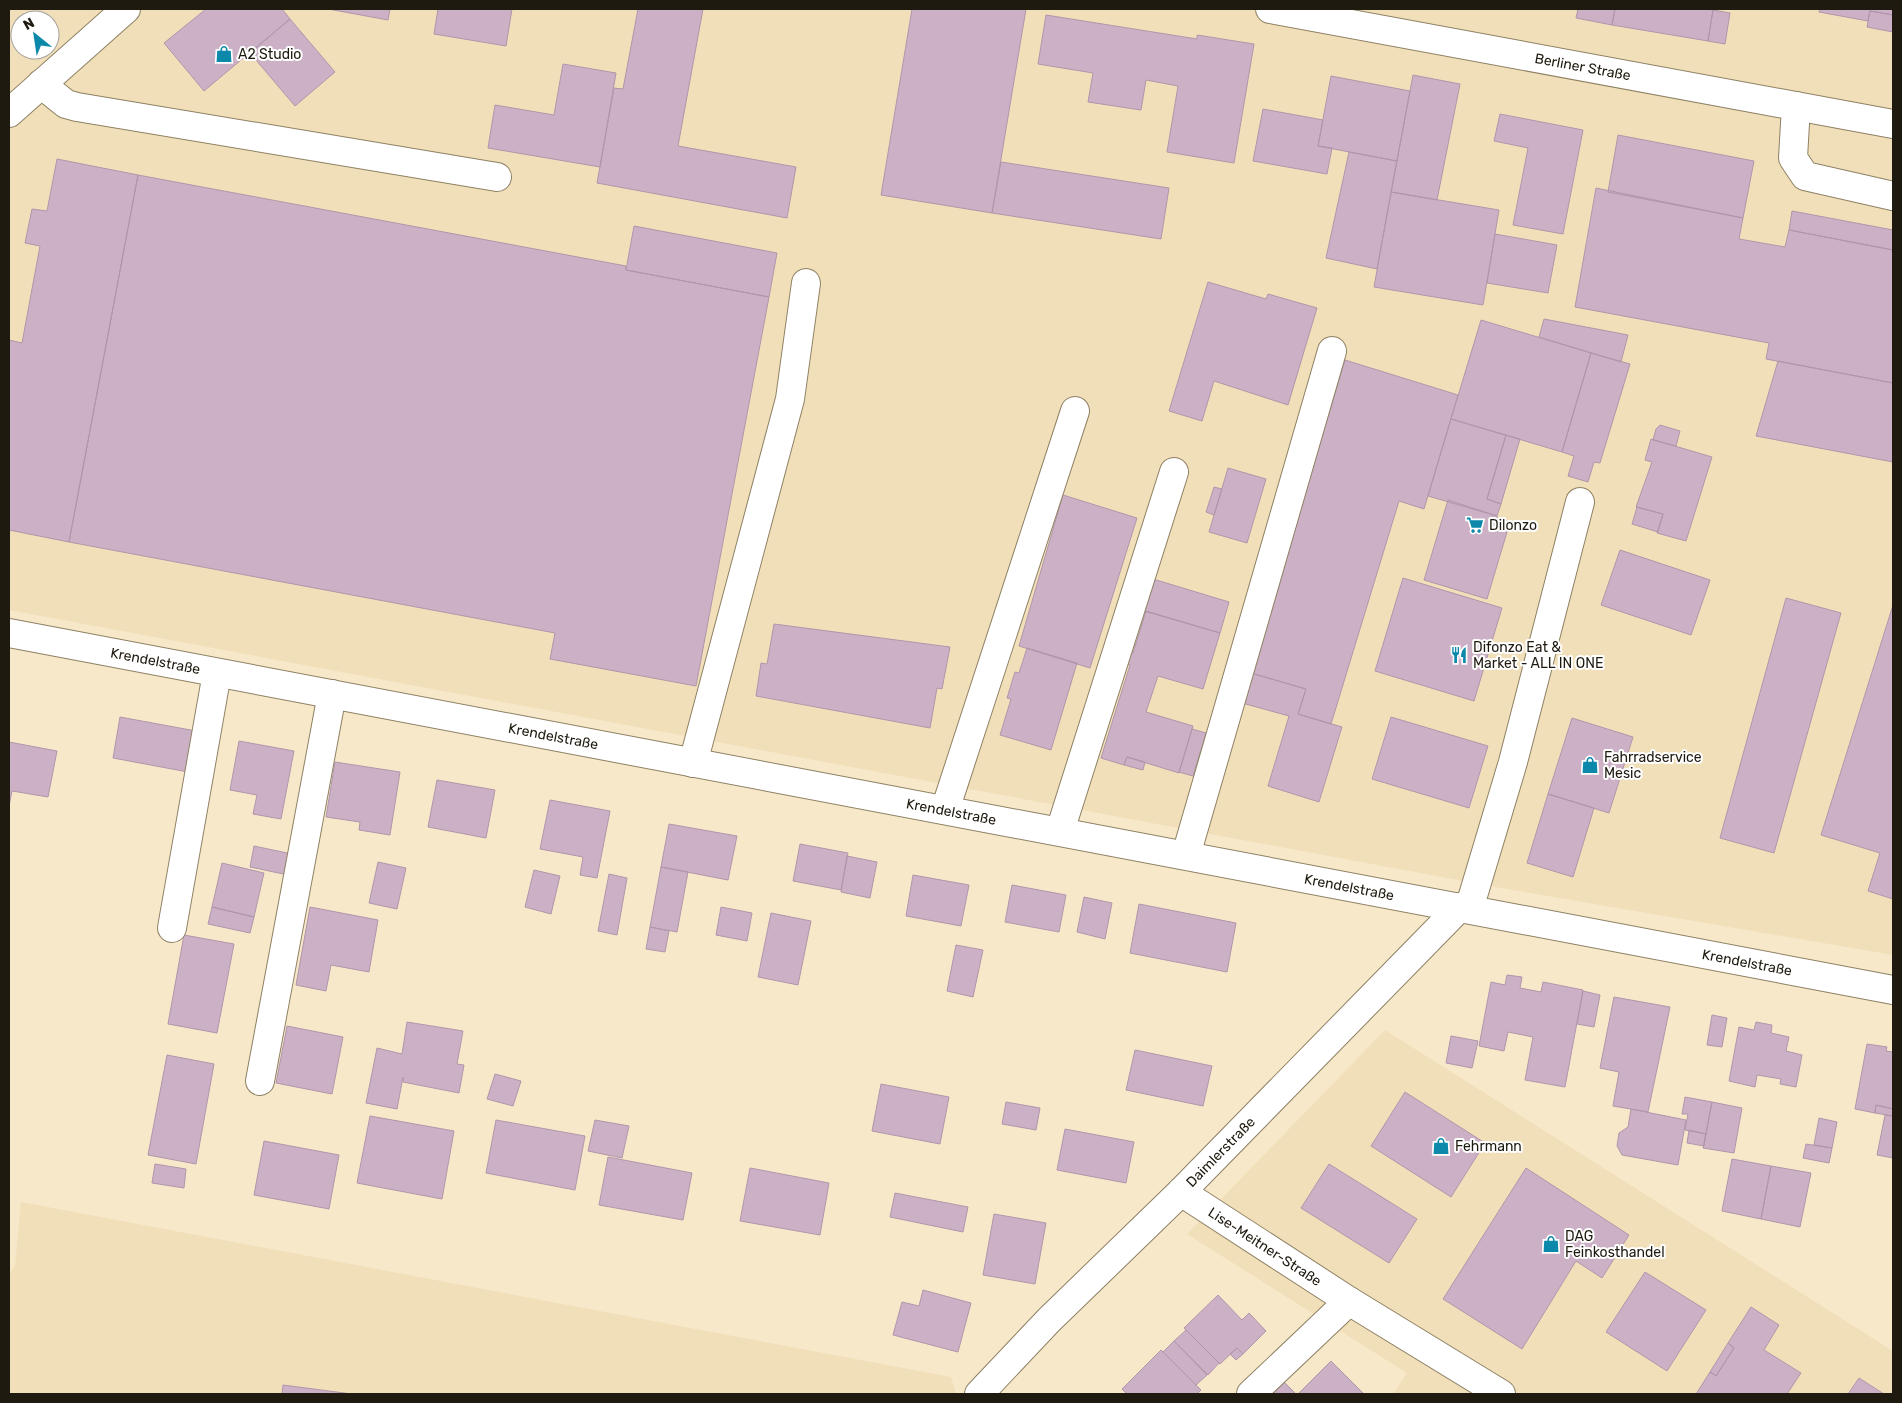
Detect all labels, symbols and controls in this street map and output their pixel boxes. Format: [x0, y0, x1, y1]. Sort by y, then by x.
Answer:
north arrow [10, 10, 60, 60]
text: N [20, 14, 37, 34]
shop icon: A2 Studio [214, 44, 234, 64]
place label: A2 Studio [238, 46, 301, 63]
street label: Berliner Straße [1533, 50, 1632, 84]
supermarket icon: Dilonzo [1465, 515, 1485, 535]
place label: Dilonzo [1489, 517, 1537, 534]
place label: Difonzo Eat & Market - ALL IN ONE [1473, 639, 1603, 672]
street label: Krendelstraße [109, 644, 202, 678]
restaurant icon: Difonzo Eat & Market - ALL IN ONE [1449, 645, 1469, 665]
street label: Krendelstraße [507, 720, 600, 754]
place label: Fahrradservice Mesic [1604, 749, 1702, 782]
shop icon: Fahrradservice Mesic [1580, 755, 1600, 775]
street label: Krendelstraße [905, 795, 998, 829]
street label: Krendelstraße [1303, 871, 1396, 904]
street label: Krendelstraße [1701, 946, 1794, 980]
street label: Daimlerstraße [1183, 1113, 1259, 1191]
shop icon: Fehrmann [1431, 1136, 1451, 1156]
place label: Fehrmann [1455, 1138, 1522, 1155]
street label: Lise-Meitner-Straße [1205, 1204, 1325, 1290]
place label: DAG Feinkosthandel [1565, 1228, 1665, 1261]
shop icon: DAG Feinkosthandel [1541, 1234, 1561, 1254]

